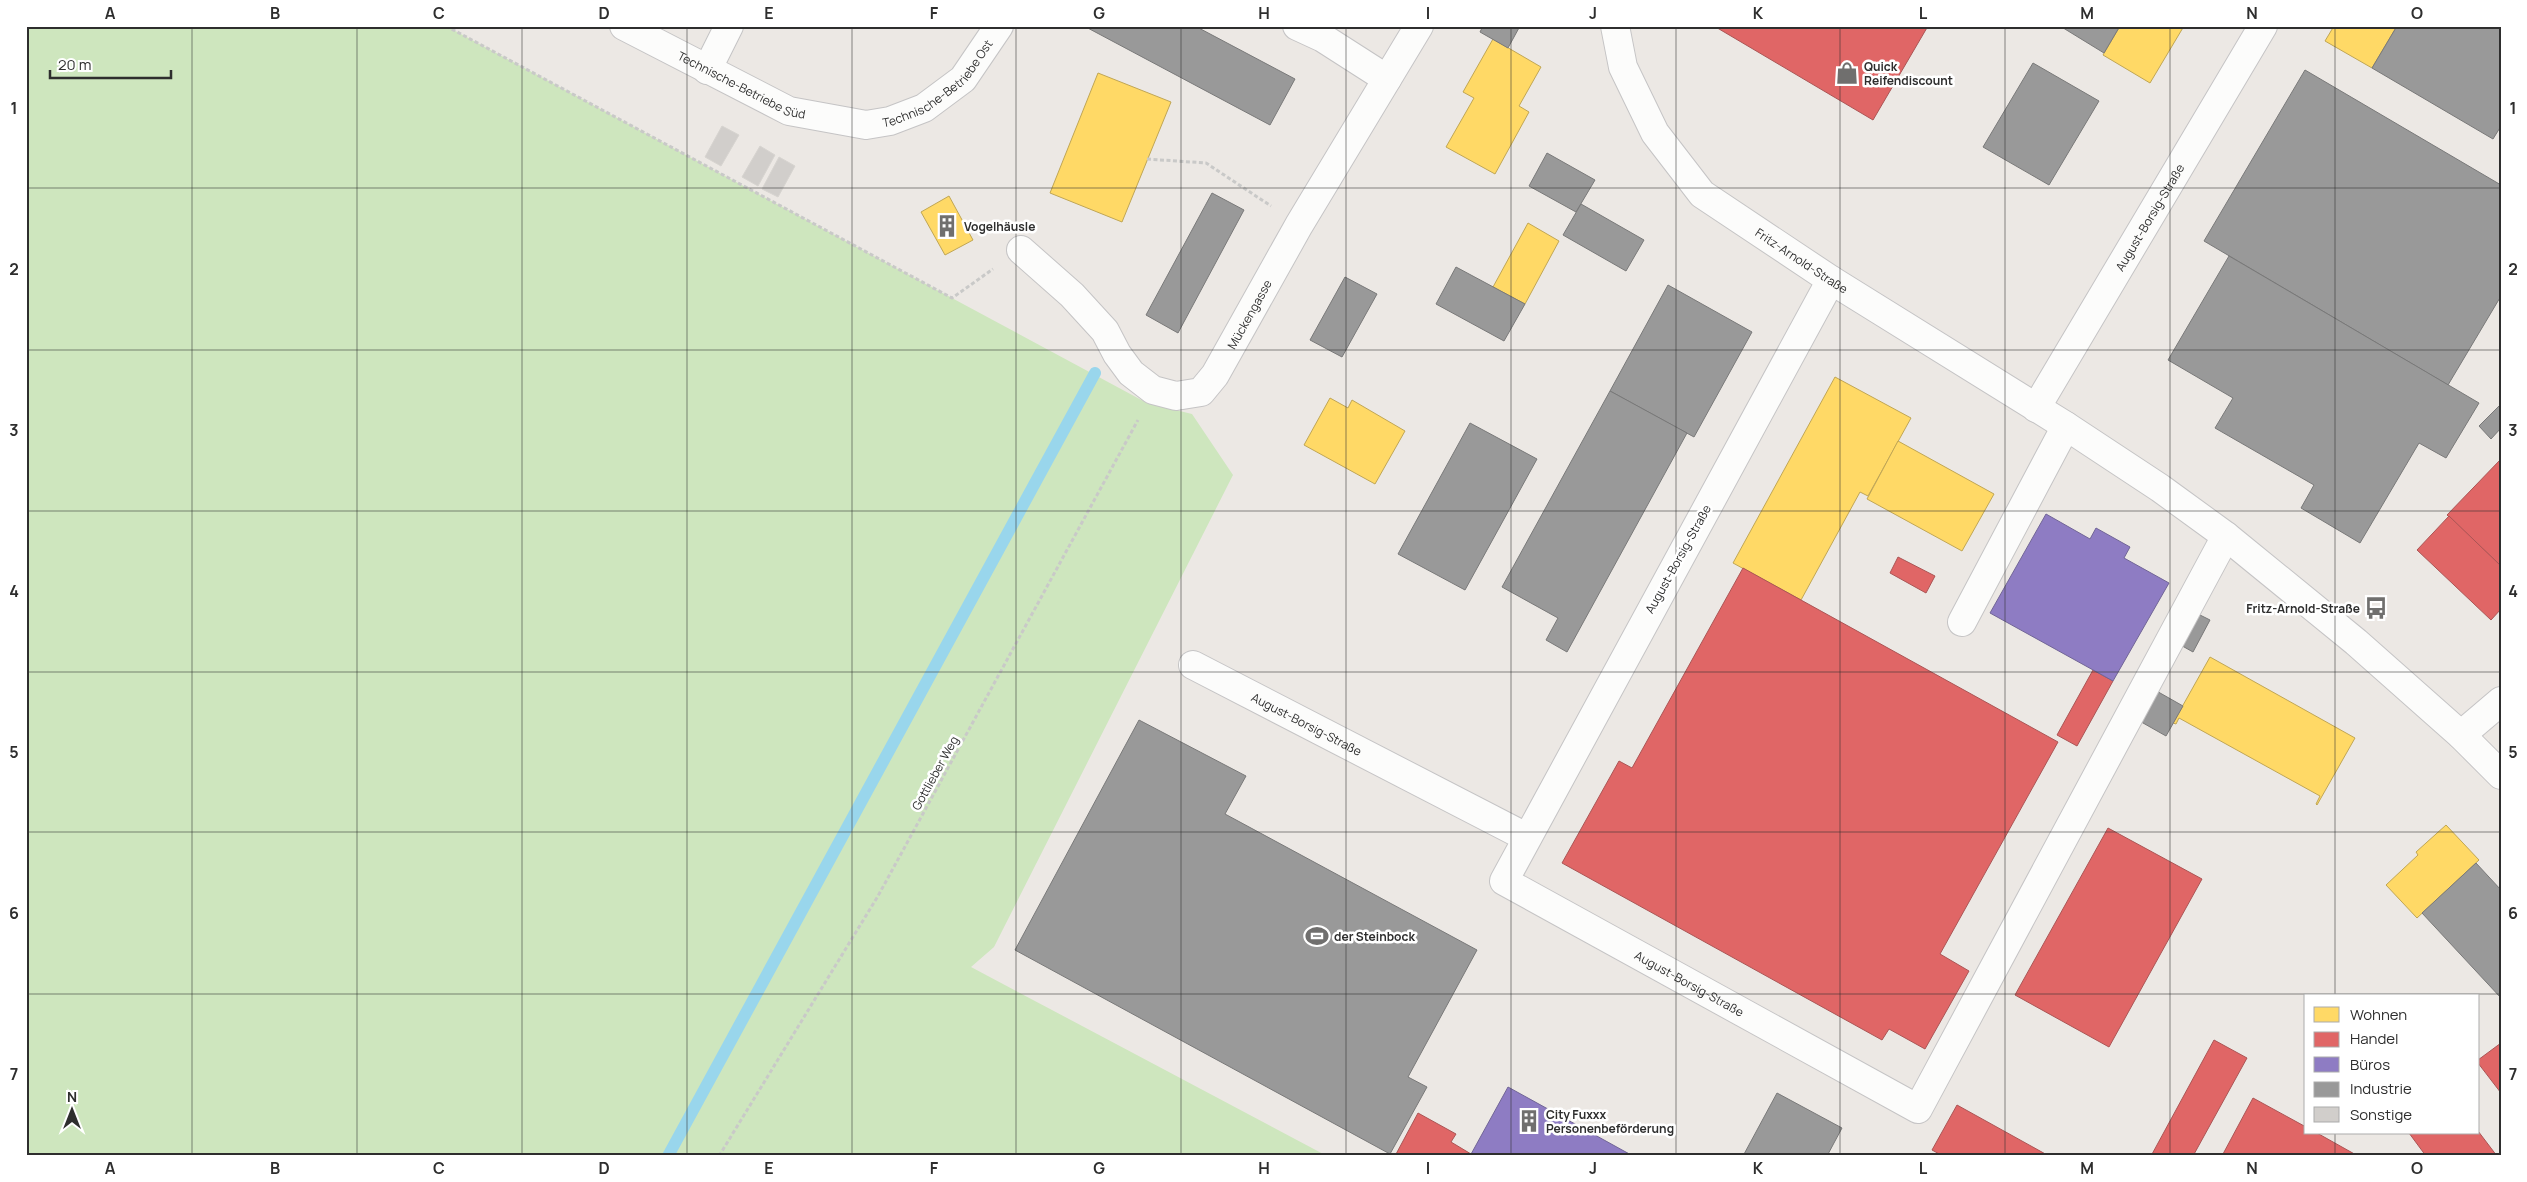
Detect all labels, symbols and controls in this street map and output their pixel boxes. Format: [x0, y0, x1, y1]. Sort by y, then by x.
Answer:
text: A [105, 2, 116, 24]
text: B [270, 2, 280, 24]
text: C [433, 2, 445, 24]
text: D [598, 2, 610, 24]
text: E [764, 2, 774, 24]
text: F [930, 2, 939, 24]
text: G [1093, 2, 1105, 24]
text: H [1258, 2, 1270, 24]
text: I [1426, 2, 1430, 24]
text: J [1589, 2, 1597, 24]
text: K [1753, 2, 1764, 24]
text: L [1919, 2, 1928, 24]
text: M [2080, 2, 2094, 24]
text: N [2246, 2, 2258, 24]
text: O [2411, 2, 2423, 24]
street label: Technische-Betriebe Ost [881, 36, 996, 131]
street label: Technische-Betriebe Süd [675, 47, 807, 122]
scale bar [50, 48, 171, 80]
text: 20 m [58, 54, 91, 75]
place label: Quick Reifendiscount [1864, 58, 1953, 89]
shop icon: Quick Reifendiscount [1834, 60, 1860, 86]
text: 1 [10, 97, 18, 119]
text: 1 [2509, 97, 2517, 119]
street label: August-Borsig-Straße [2111, 160, 2188, 274]
building icon: Vogelhäusle [934, 213, 960, 239]
place label: Vogelhäusle [964, 218, 1035, 235]
street label: Fritz-Arnold-Straße [1752, 224, 1851, 297]
text: 2 [9, 258, 19, 280]
text: 2 [2508, 258, 2518, 280]
street label: Mückengasse [1223, 276, 1275, 352]
text: 3 [9, 419, 19, 441]
text: 3 [2508, 419, 2518, 441]
street label: August-Borsig-Straße [1641, 502, 1715, 616]
text: 4 [9, 580, 19, 602]
text: 4 [2508, 580, 2518, 602]
bus stop icon: Fritz-Arnold-Straße [2363, 595, 2389, 621]
place label: Fritz-Arnold-Straße [2246, 600, 2360, 617]
street label: August-Borsig-Straße [1249, 688, 1365, 759]
street label: Gottlieber Weg [908, 733, 962, 813]
text: 5 [9, 741, 19, 763]
text: 5 [2508, 741, 2518, 763]
text: 6 [9, 902, 19, 924]
text: 6 [2508, 902, 2518, 924]
sports icon: der Steinbock [1304, 923, 1330, 949]
place label: der Steinbock [1334, 928, 1415, 945]
street label: August-Borsig-Straße [1632, 946, 1747, 1020]
legend [2304, 994, 2480, 1134]
text: Wohnen [2350, 1004, 2407, 1025]
text: Handel [2350, 1028, 2399, 1049]
text: Büros [2350, 1054, 2390, 1075]
text: 7 [10, 1063, 18, 1085]
text: 7 [2509, 1063, 2517, 1085]
text: Industrie [2350, 1078, 2412, 1099]
north arrow [48, 1084, 98, 1134]
text: N [67, 1087, 77, 1106]
text: Sonstige [2350, 1104, 2412, 1125]
place label: City Fuxxx Personenbeförderung [1546, 1106, 1674, 1137]
building icon: City Fuxxx Personenbeförderung [1516, 1108, 1542, 1134]
text: A [105, 1157, 116, 1179]
text: B [270, 1157, 280, 1179]
text: C [433, 1157, 445, 1179]
text: D [598, 1157, 610, 1179]
text: E [764, 1157, 774, 1179]
text: F [930, 1157, 939, 1179]
text: G [1093, 1157, 1105, 1179]
text: H [1258, 1157, 1270, 1179]
text: I [1426, 1157, 1430, 1179]
text: J [1589, 1157, 1597, 1179]
text: K [1753, 1157, 1764, 1179]
text: L [1919, 1157, 1928, 1179]
text: M [2080, 1157, 2094, 1179]
text: N [2246, 1157, 2258, 1179]
text: O [2411, 1157, 2423, 1179]

